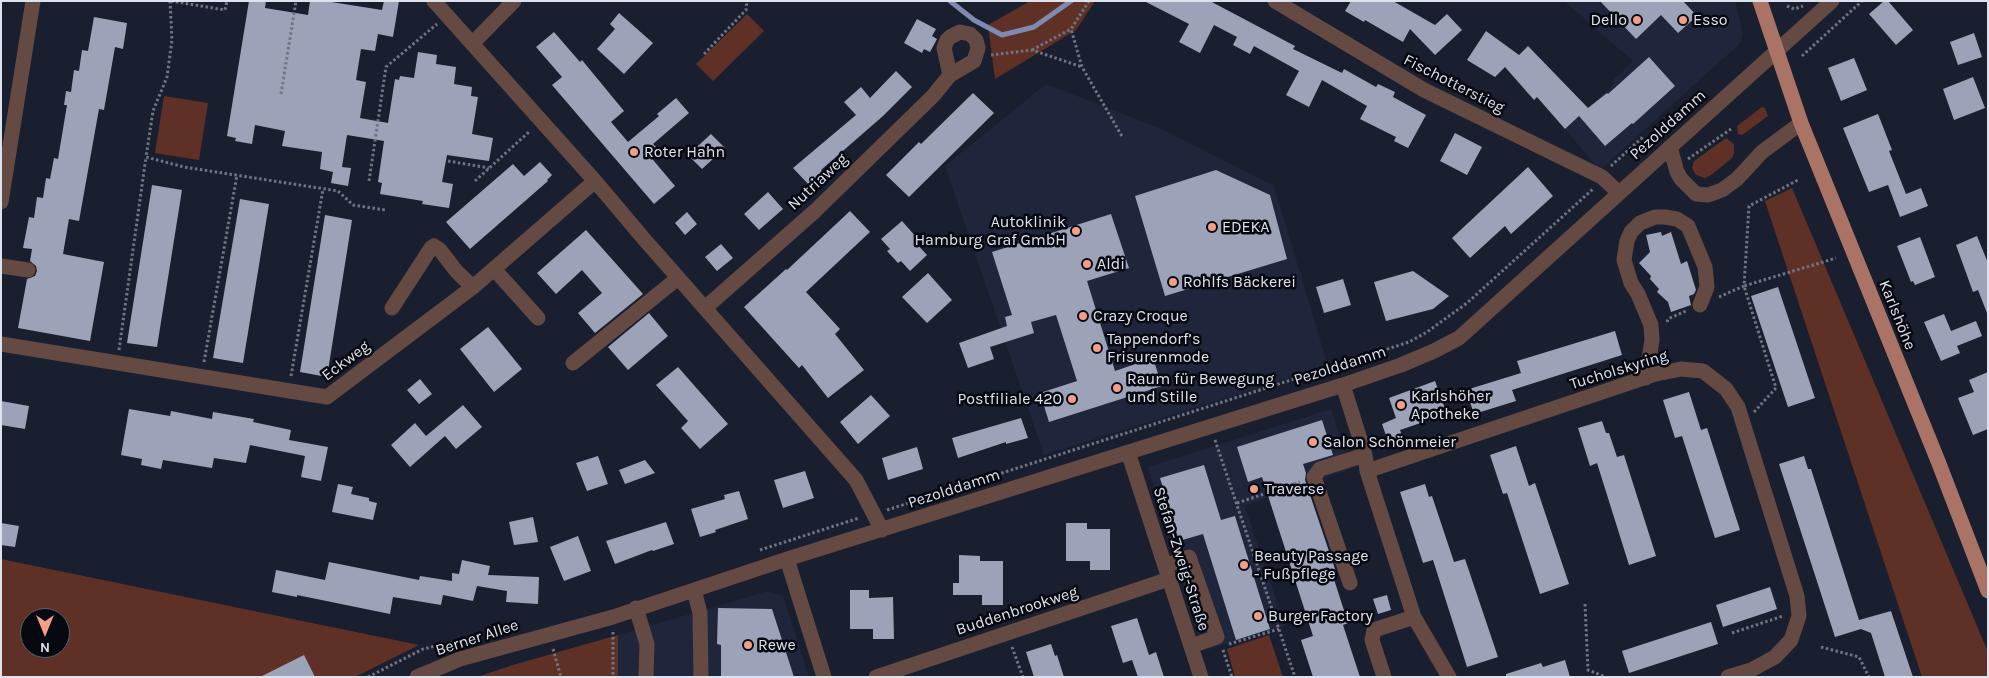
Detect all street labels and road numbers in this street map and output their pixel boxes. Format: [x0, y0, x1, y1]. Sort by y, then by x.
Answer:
street label: Fischotterstieg [1400, 50, 1508, 118]
street label: Pezolddamm [1626, 86, 1710, 164]
street label: Nutriaweg [784, 149, 852, 215]
street label: Karlshöhe [1874, 277, 1920, 353]
street label: Eckweg [318, 337, 374, 385]
street label: Pezolddamm [1292, 342, 1388, 390]
street label: Tucholskyring [1568, 346, 1670, 394]
street label: Pezolddamm [906, 465, 1002, 513]
street label: Stefan-Zweig-Straße [1149, 485, 1213, 633]
street label: Buddenbrookweg [954, 582, 1080, 640]
street label: Berner Allee [433, 616, 521, 660]

